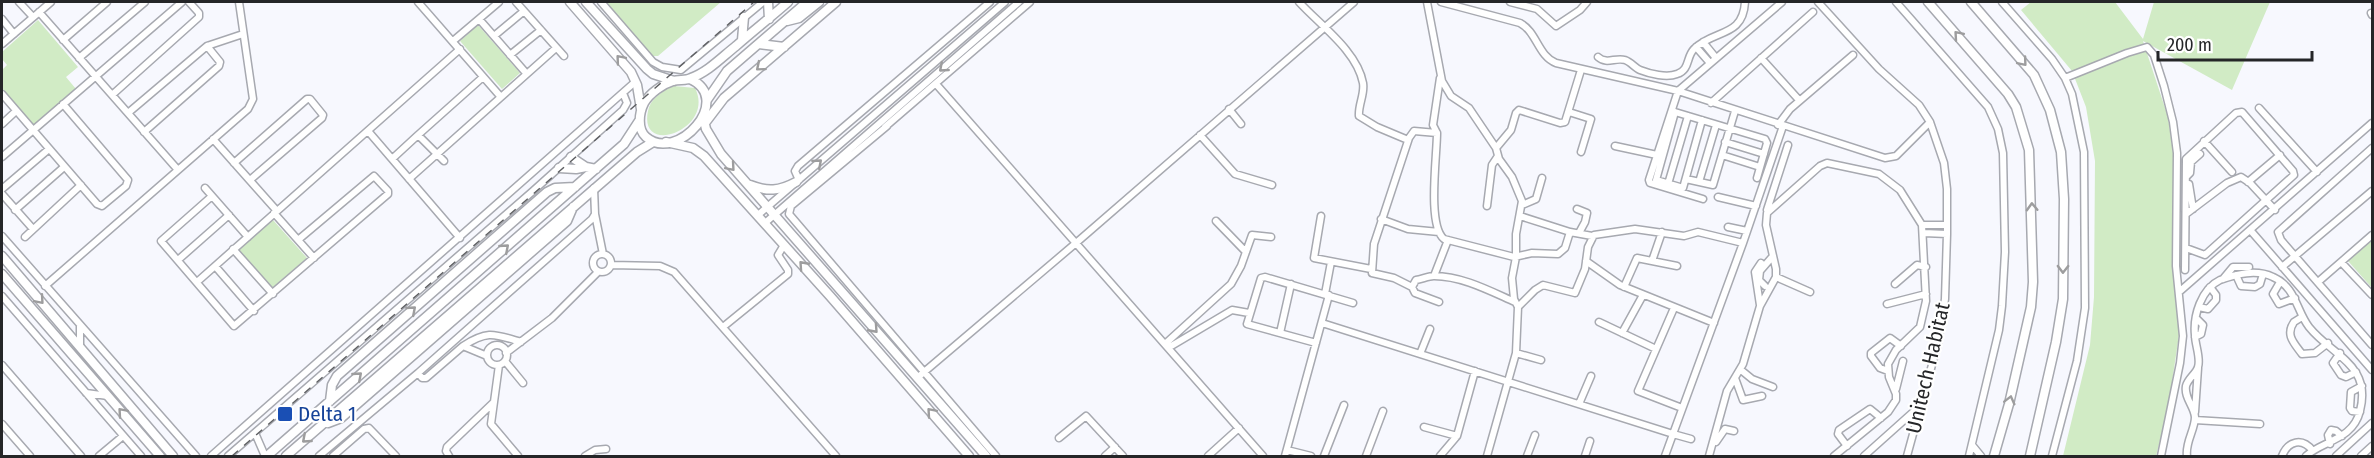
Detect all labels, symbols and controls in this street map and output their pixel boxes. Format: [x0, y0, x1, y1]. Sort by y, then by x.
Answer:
scale bar [2158, 24, 2312, 62]
one-way arrow [1954, 32, 1965, 42]
text: 200 m [2167, 34, 2212, 56]
one-way arrow [616, 55, 627, 66]
one-way arrow [2016, 55, 2027, 66]
one-way arrow [756, 60, 767, 71]
one-way arrow [939, 60, 950, 71]
one-way arrow [724, 160, 735, 171]
one-way arrow [811, 160, 822, 171]
one-way arrow [2026, 203, 2038, 212]
one-way arrow [498, 244, 509, 255]
one-way arrow [799, 262, 810, 272]
one-way arrow [2057, 264, 2070, 273]
one-way arrow [33, 293, 44, 304]
street label: Unitech Habitat [1900, 300, 1956, 436]
one-way arrow [405, 306, 416, 317]
one-way arrow [867, 322, 878, 333]
one-way arrow [351, 373, 362, 384]
one-way arrow [2002, 395, 2015, 405]
place label: Delta 1 [298, 401, 356, 427]
marker: Delta 1 [276, 405, 294, 423]
one-way arrow [118, 408, 129, 419]
one-way arrow [927, 408, 938, 419]
one-way arrow [302, 432, 313, 443]

